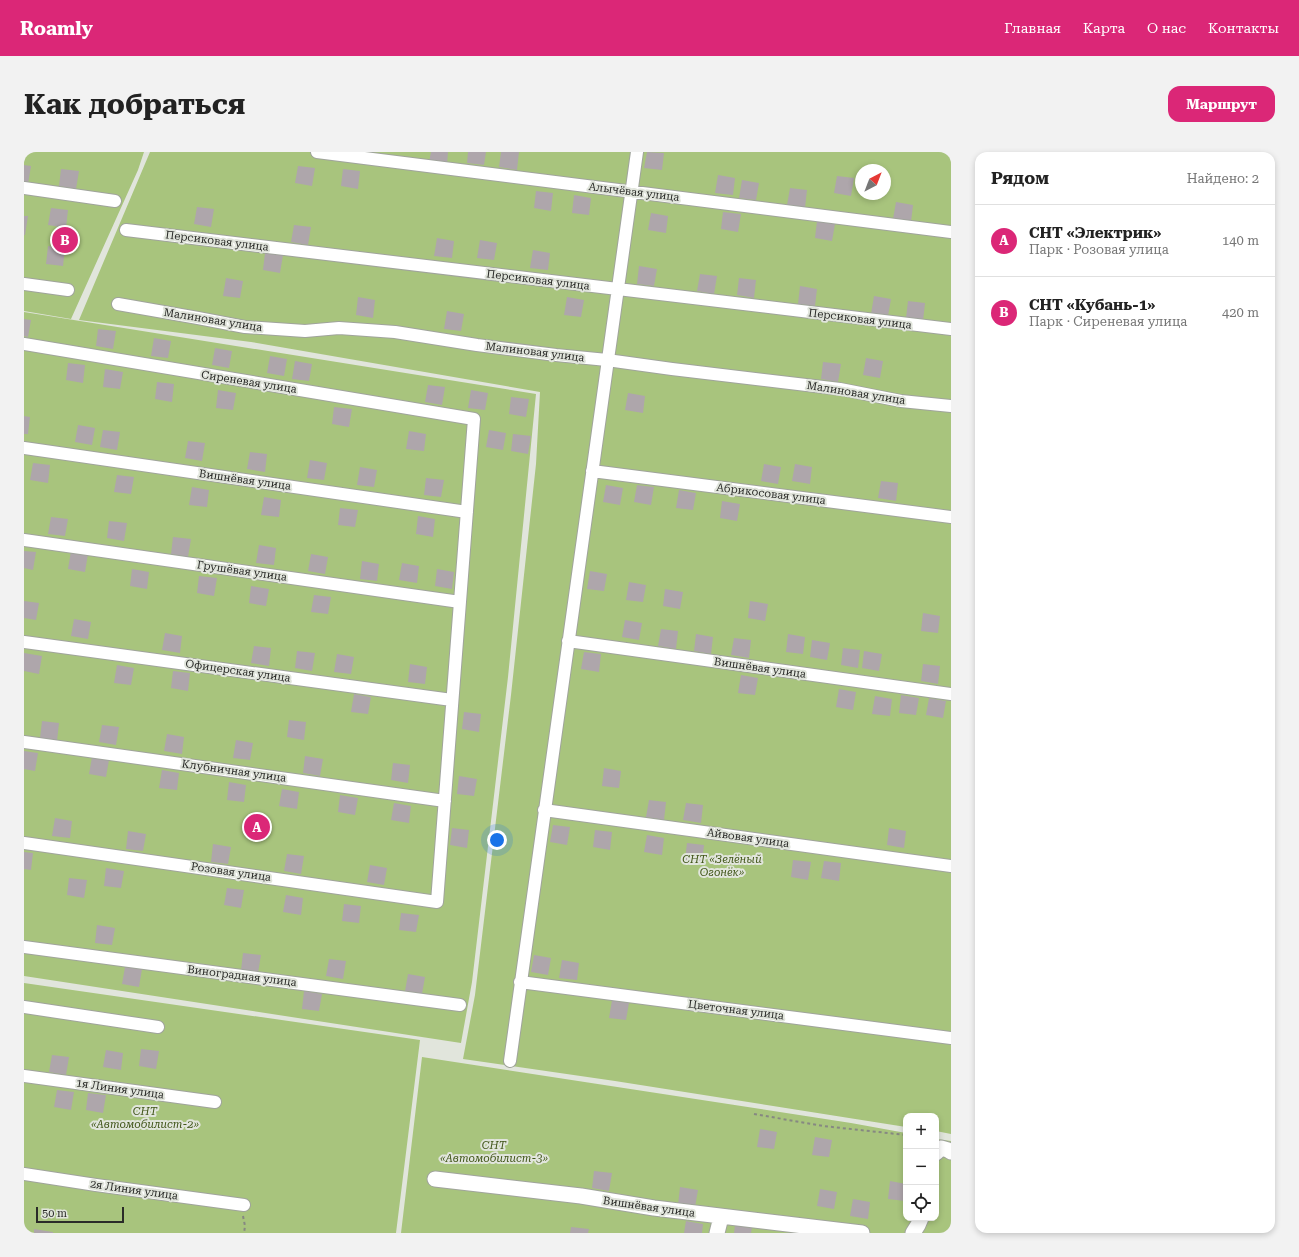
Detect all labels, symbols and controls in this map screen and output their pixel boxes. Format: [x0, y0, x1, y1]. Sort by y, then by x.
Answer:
text: Roamly [20, 17, 93, 40]
text: Главная [1004, 20, 1061, 36]
text: Карта [1083, 20, 1125, 36]
text: О нас [1147, 20, 1186, 36]
text: Контакты [1208, 20, 1279, 36]
button: Маршрут [1168, 86, 1275, 122]
text: Как добраться [24, 88, 245, 121]
north arrow [855, 164, 891, 200]
text: Рядом [991, 168, 1049, 188]
text: Найдено: 2 [1187, 171, 1259, 186]
street label: Алычёвая улица [588, 180, 680, 204]
text: СНТ «Электрик» [1029, 224, 1162, 242]
pin: B [52, 225, 78, 255]
street label: Персиковая улица [165, 228, 269, 254]
text: A [999, 233, 1009, 248]
text: 140 m [1222, 233, 1259, 248]
text: Парк · Розовая улица [1029, 242, 1169, 257]
street label: Персиковая улица [486, 267, 590, 293]
text: СНТ «Кубань-1» [1029, 296, 1156, 314]
text: B [999, 305, 1009, 320]
text: 420 m [1222, 305, 1259, 320]
street label: Малиновая улица [163, 306, 263, 334]
street label: Персиковая улица [808, 306, 912, 332]
text: Парк · Сиреневая улица [1029, 314, 1187, 329]
street label: Малиновая улица [485, 339, 585, 365]
street label: Сиреневая улица [200, 368, 298, 396]
street label: Малиновая улица [806, 379, 906, 407]
street label: Вишнёвая улица [198, 467, 292, 493]
street label: Абрикосовая улица [716, 481, 826, 507]
street label: Грушёвая улица [196, 558, 288, 584]
street label: Вишнёвая улица [713, 655, 807, 681]
street label: Офицерская улица [185, 657, 291, 685]
street label: Клубничная улица [181, 757, 287, 785]
pin: A [244, 812, 270, 842]
street label: Айвовая улица [706, 826, 790, 850]
your location [487, 830, 507, 850]
park label: СНТ «Зелёный Огонёк» [682, 853, 762, 879]
street label: Розовая улица [190, 860, 272, 884]
street label: Виноградная улица [187, 963, 297, 989]
street label: Цветочная улица [687, 998, 785, 1022]
street label: 1я Линия улица [75, 1076, 165, 1102]
park label: СНТ «Автомобилист-2» [91, 1105, 199, 1131]
map controls [903, 1113, 939, 1221]
button: + [903, 1113, 939, 1149]
park label: СНТ «Автомобилист-3» [440, 1139, 548, 1165]
button: − [903, 1149, 939, 1185]
street label: 2я Линия улица [89, 1177, 179, 1203]
button: locate [903, 1185, 939, 1221]
street label: Вишнёвая улица [602, 1194, 696, 1220]
scale bar [36, 1205, 124, 1224]
text: 50 m [42, 1207, 67, 1220]

